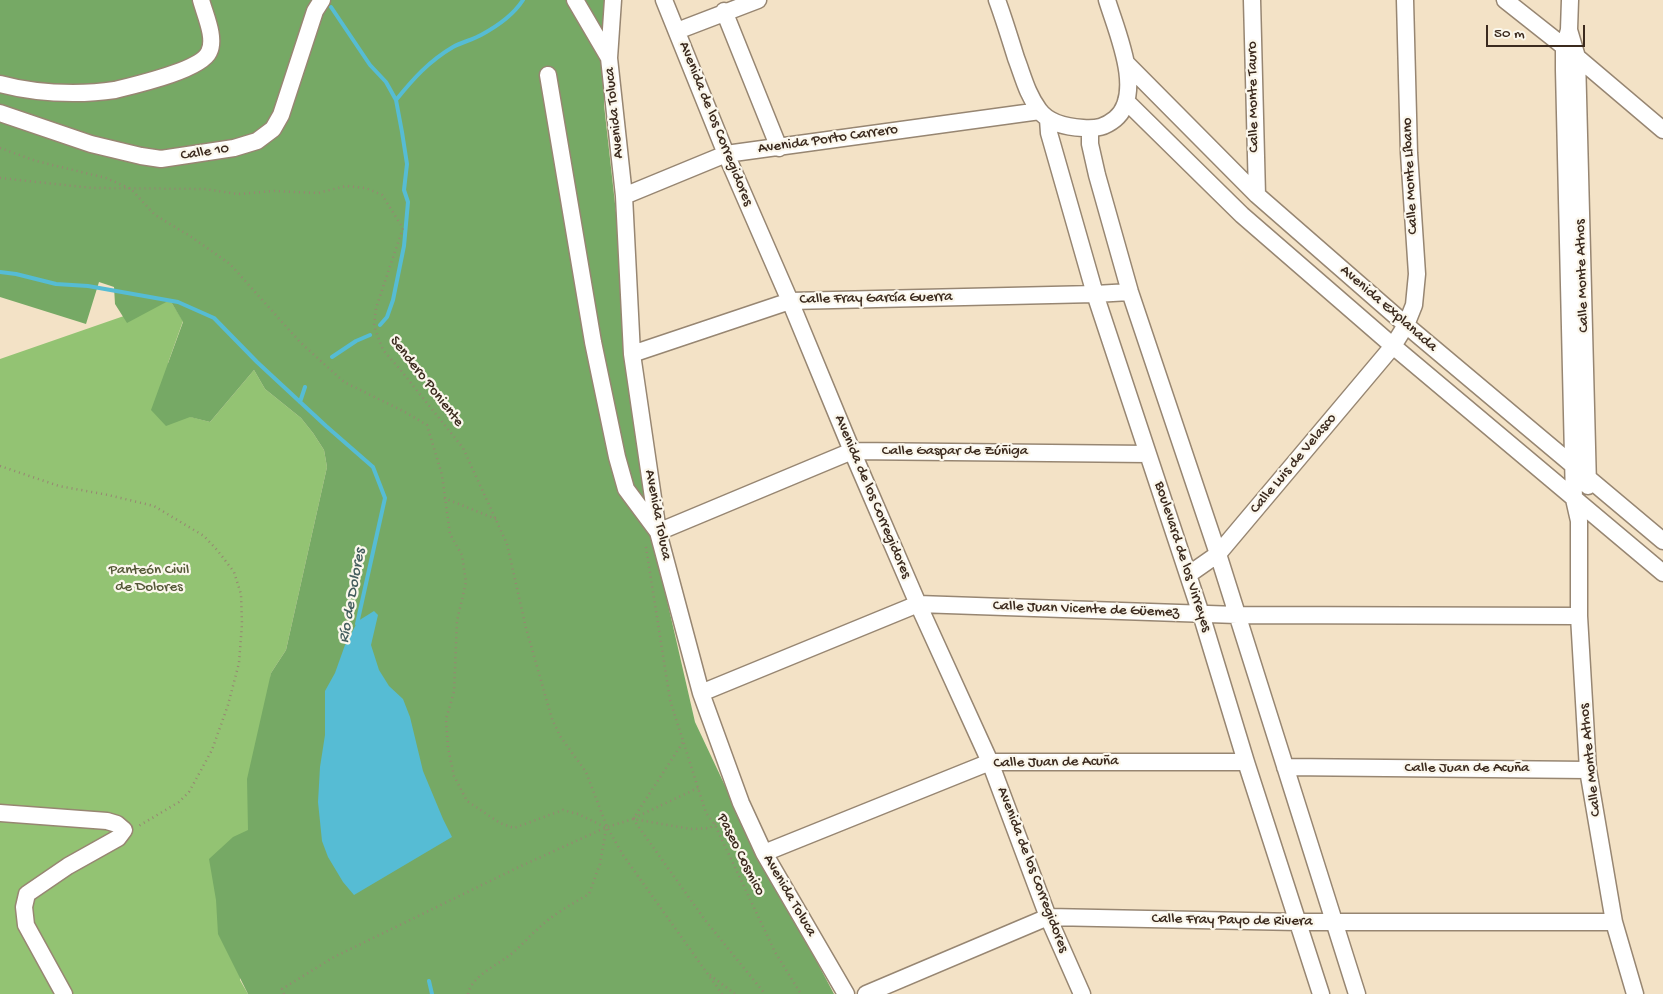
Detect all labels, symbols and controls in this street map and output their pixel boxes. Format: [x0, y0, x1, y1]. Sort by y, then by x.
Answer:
scale bar [1488, 15, 1587, 47]
text: 50 m [1494, 25, 1525, 43]
street label: Avenida de los Corregidores [674, 39, 756, 209]
street label: Calle Monte Tauro [1244, 41, 1264, 153]
street label: Avenida Toluca [601, 67, 629, 159]
street label: Calle Monte Líbano [1399, 117, 1423, 235]
street label: Avenida Porto Carrero [757, 121, 899, 159]
street label: Calle 10 [179, 140, 231, 166]
street label: Calle Monte Athos [1572, 219, 1594, 333]
street label: Avenida Explanada [1336, 262, 1440, 356]
street label: Calle Fray García Guerra [799, 289, 953, 309]
street label: Sendero Poniente [385, 333, 467, 431]
street label: Calle Luis de Velasco [1247, 410, 1341, 518]
street label: Avenida de los Corregidores [829, 413, 915, 581]
street label: Calle Gaspar de Zúñiga [882, 443, 1028, 461]
street label: Avenida Toluca [639, 468, 675, 562]
street label: Boulevard de los Virreyes [1149, 480, 1215, 634]
water label: Río de Dolores [335, 547, 371, 645]
park label: Panteón Civil de Dolores [109, 562, 189, 597]
street label: Calle Juan Vicente de Güemez [992, 598, 1180, 622]
street label: Calle Monte Athos [1576, 703, 1606, 817]
street label: Calle Juan de Acuña [993, 753, 1119, 773]
street label: Calle Juan de Acuña [1405, 760, 1529, 778]
street label: Avenida de los Corregidores [992, 785, 1072, 955]
street label: Paseo Cosmico [712, 811, 768, 899]
street label: Avenida Toluca [758, 852, 820, 940]
street label: Calle Fray Payo de Rivera [1151, 911, 1313, 931]

